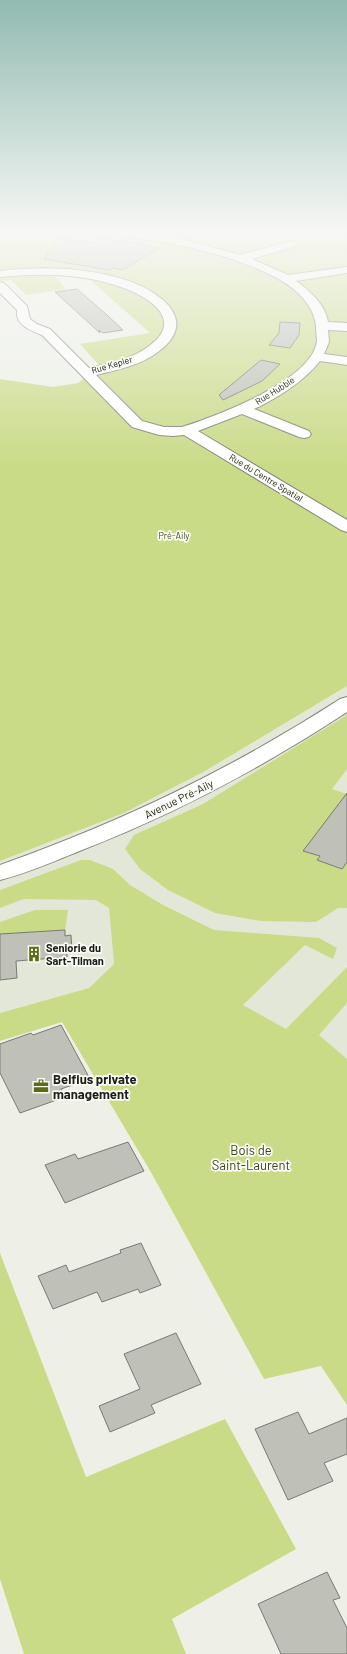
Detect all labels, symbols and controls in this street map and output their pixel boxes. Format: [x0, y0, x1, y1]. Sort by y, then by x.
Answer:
street label: Rue Kepler [90, 353, 134, 376]
street label: Rue Hubble [253, 374, 297, 407]
street label: Rue du Centre Spatial [228, 451, 305, 504]
park label: Pré-Aily [159, 530, 189, 541]
street label: Avenue Pré-Aily [142, 776, 215, 821]
place label: Seniorie du Sart-Tilman [46, 941, 104, 967]
building icon: Seniorie du Sart-Tilman [25, 945, 43, 963]
place label: Belfius private management [53, 1071, 137, 1102]
office icon: Belfius private management [32, 1077, 50, 1095]
park label: Bois de Saint-Laurent [212, 1142, 290, 1173]

